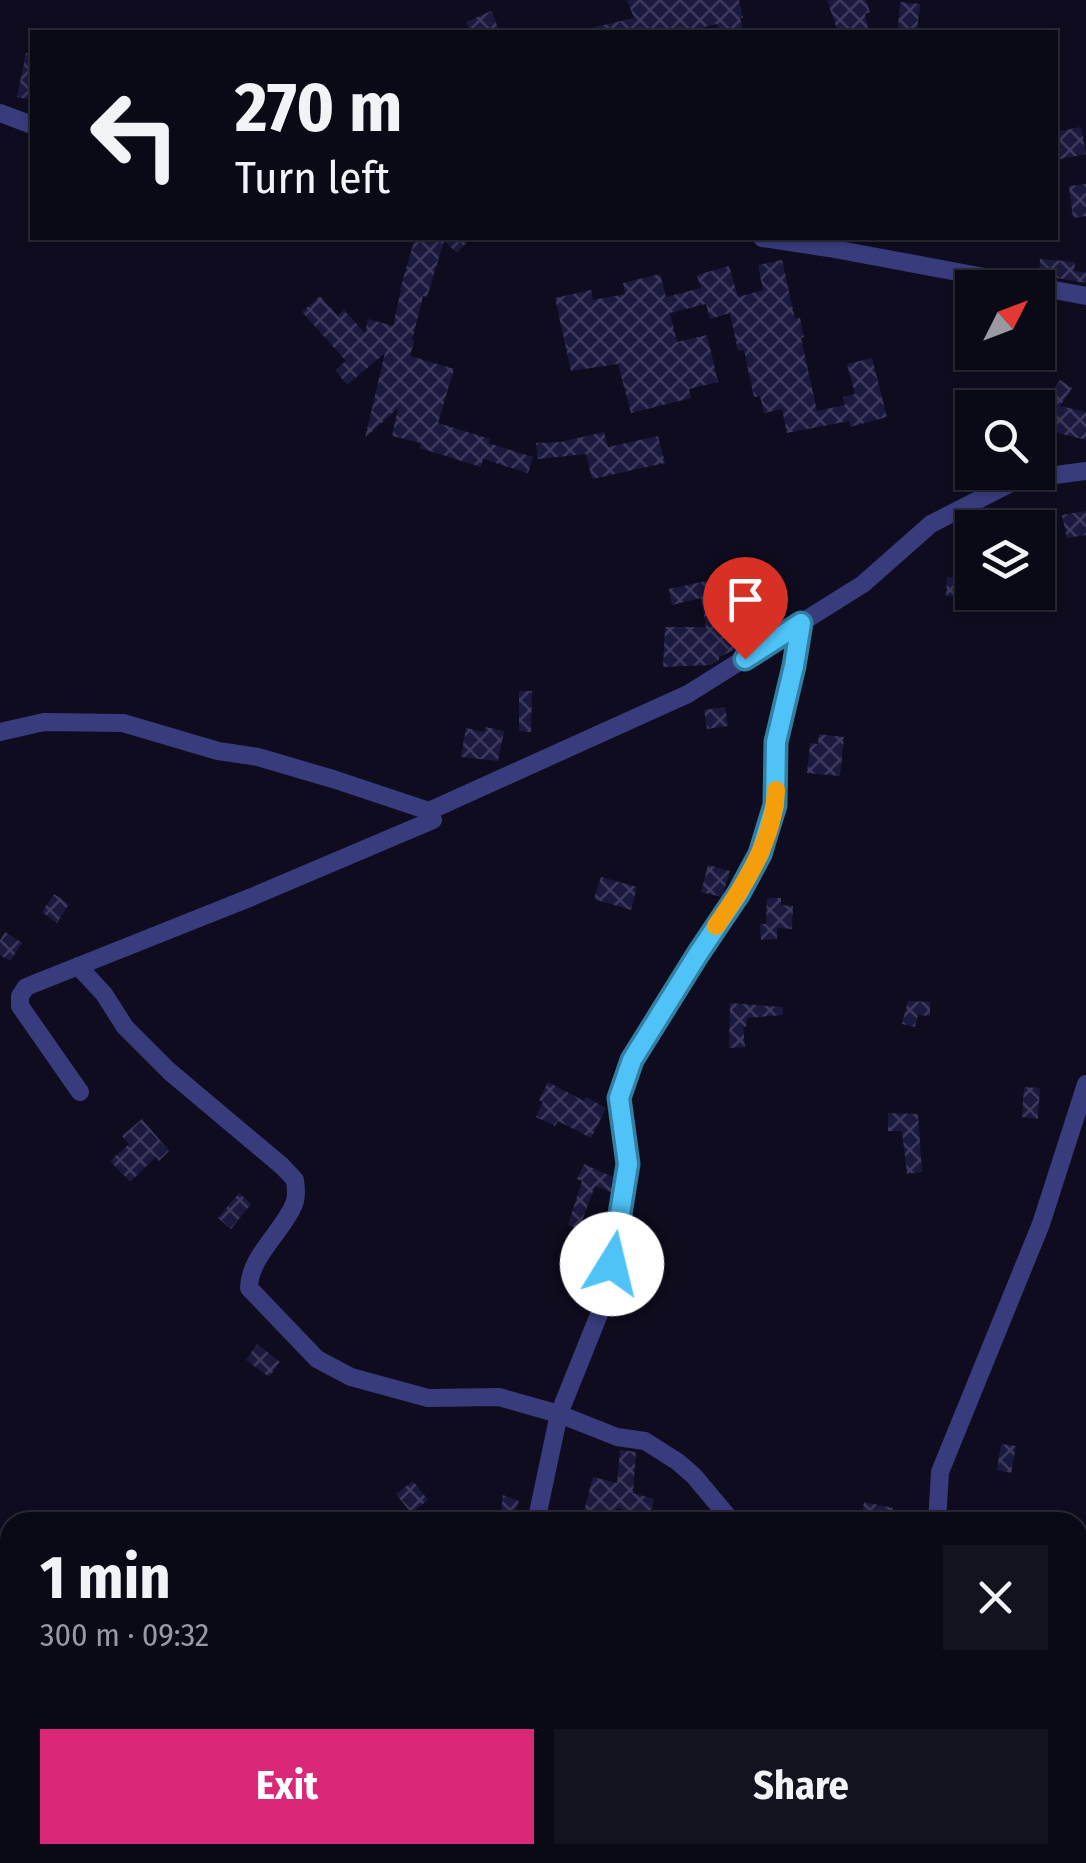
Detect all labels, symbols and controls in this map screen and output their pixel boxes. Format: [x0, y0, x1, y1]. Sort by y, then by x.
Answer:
text: 270 m [235, 66, 402, 150]
icon: left [70, 70, 200, 200]
text: Turn left [235, 151, 390, 205]
north arrow [955, 270, 1055, 370]
map controls [955, 270, 1055, 610]
button: search [955, 390, 1055, 490]
button: layers [955, 510, 1055, 610]
pin [703, 557, 788, 660]
icon: arrive [718, 572, 773, 627]
position arrow [560, 1212, 664, 1316]
text: 1 min [40, 1542, 171, 1614]
button: close [943, 1545, 1048, 1650]
text: 300 m · 09:32 [40, 1616, 209, 1654]
button: Exit [40, 1729, 534, 1844]
button: Share [554, 1729, 1048, 1844]

